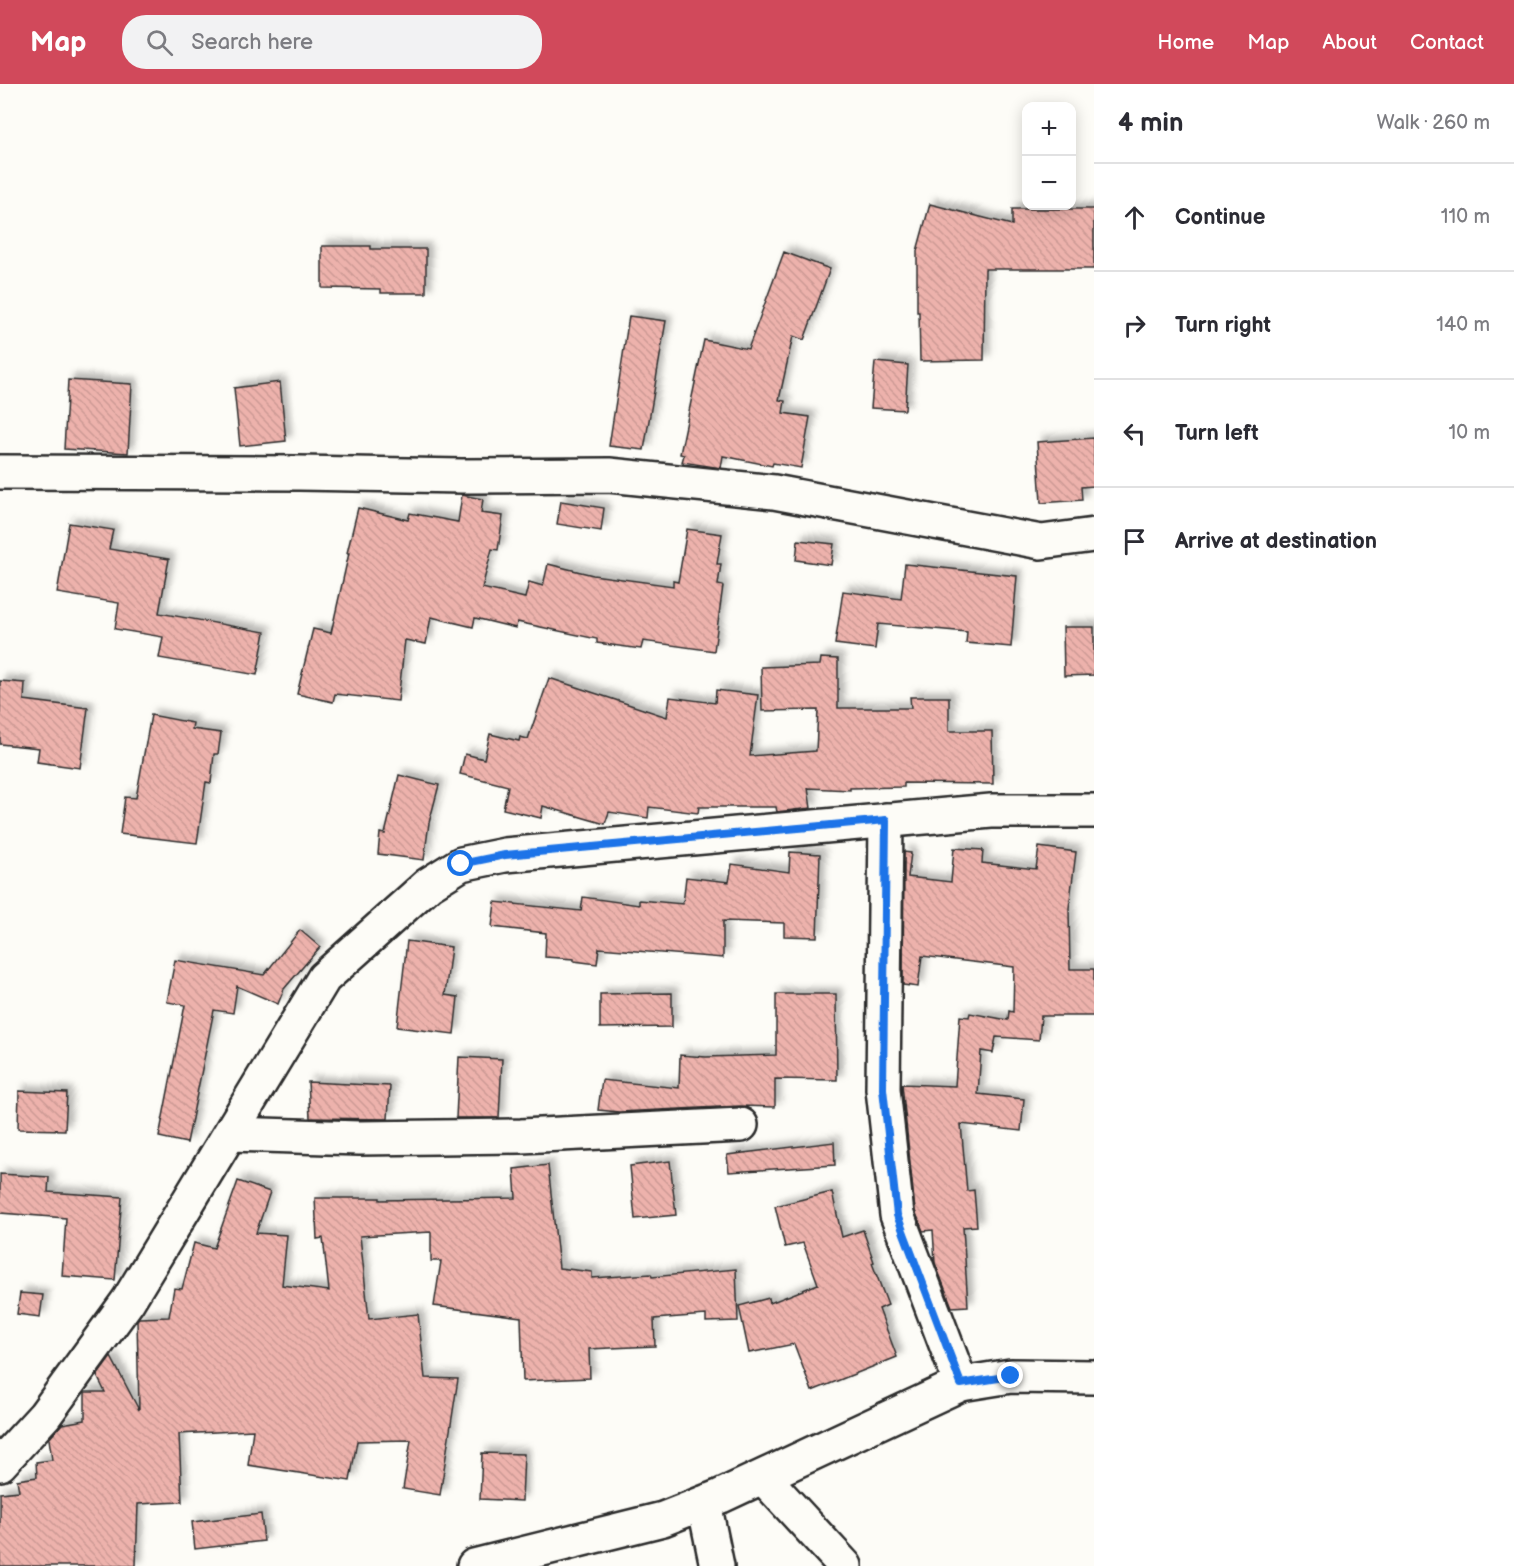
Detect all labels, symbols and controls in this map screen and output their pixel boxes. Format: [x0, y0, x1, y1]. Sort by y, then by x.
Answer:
search box [122, 15, 542, 69]
text: Map [30, 26, 86, 59]
icon: search [143, 26, 176, 59]
text: Search here [191, 29, 313, 56]
text: Home [1157, 30, 1214, 55]
text: Map [1247, 30, 1289, 55]
text: About [1322, 30, 1377, 55]
text: Contact [1410, 30, 1484, 55]
map controls [1022, 102, 1076, 210]
button: + [1022, 102, 1076, 156]
text: 4 min [1118, 108, 1183, 139]
text: Walk · 260 m [1377, 111, 1490, 135]
button: − [1022, 156, 1076, 210]
icon: ahead [1118, 201, 1151, 234]
text: Continue [1175, 204, 1265, 231]
text: 110 m [1441, 205, 1490, 229]
icon: right [1118, 309, 1151, 342]
text: Turn right [1175, 312, 1271, 339]
text: 140 m [1436, 313, 1490, 337]
icon: left [1118, 417, 1151, 450]
text: Turn left [1175, 420, 1259, 447]
text: 10 m [1449, 421, 1490, 445]
icon: arrive [1118, 525, 1151, 558]
text: Arrive at destination [1175, 528, 1377, 555]
route start [447, 850, 473, 876]
route end [997, 1362, 1023, 1388]

